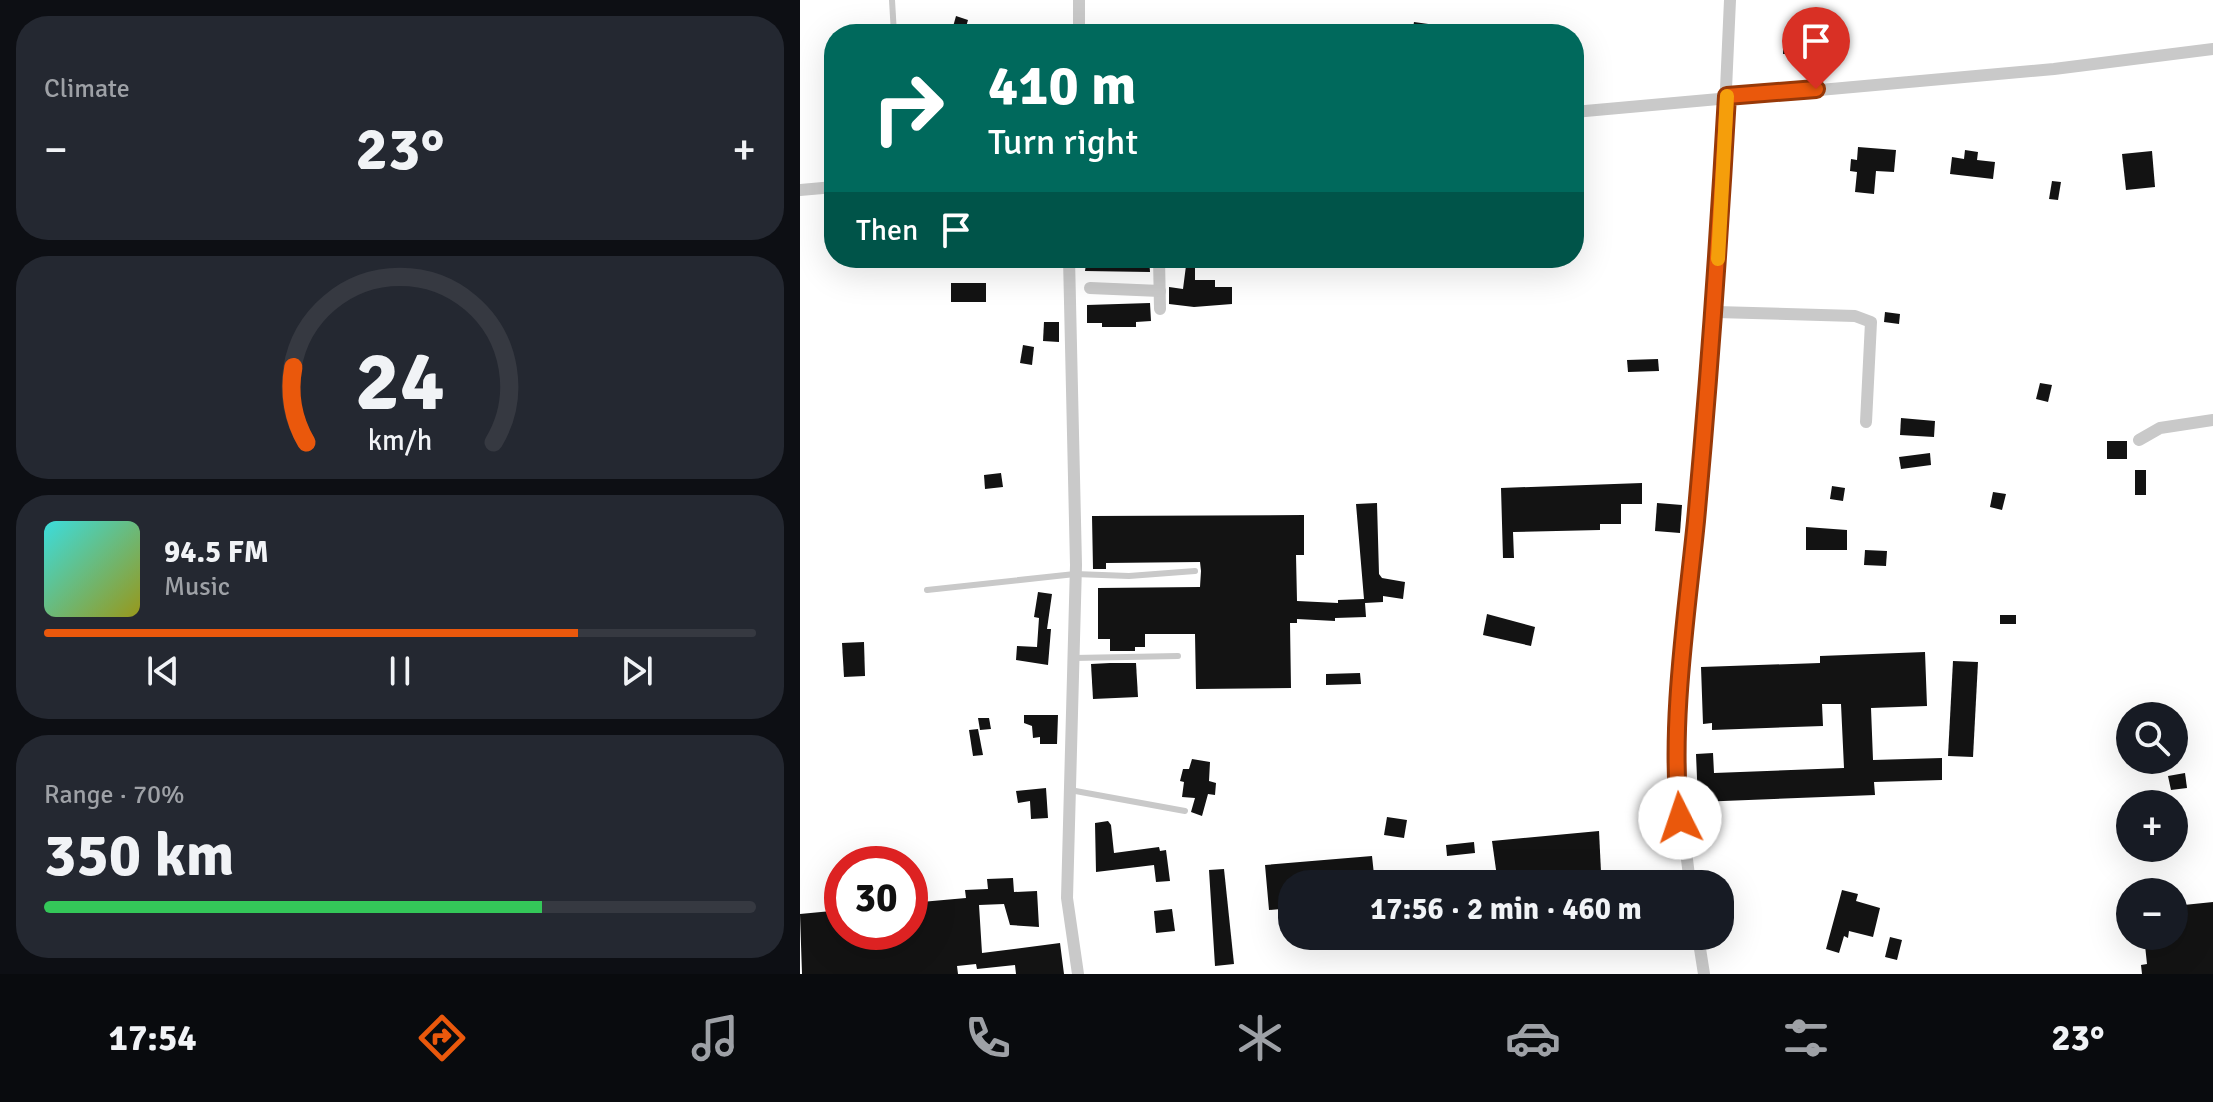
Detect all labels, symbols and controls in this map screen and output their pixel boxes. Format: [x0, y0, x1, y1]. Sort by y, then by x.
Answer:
pin [1782, 7, 1850, 89]
icon: arrive [1794, 19, 1838, 63]
text: 410 m [988, 51, 1136, 120]
icon: right [856, 56, 960, 160]
text: Climate [44, 73, 130, 105]
text: 23° [356, 113, 444, 187]
text: Turn right [988, 120, 1138, 165]
text: − [44, 123, 68, 177]
text: + [732, 123, 756, 177]
icon: arrive [934, 208, 978, 252]
text: Then [856, 212, 918, 249]
text: 24 [355, 331, 445, 433]
text: km/h [368, 423, 432, 458]
text: 94.5 FM [164, 534, 269, 571]
text: Music [164, 571, 230, 603]
icon: previous [141, 649, 185, 693]
icon: pause [378, 649, 422, 693]
icon: next [615, 649, 659, 693]
map controls [2116, 702, 2188, 950]
button: search [2116, 702, 2188, 774]
position arrow [1638, 776, 1722, 860]
text: Range · 70% [44, 779, 185, 811]
button: + [2116, 790, 2188, 862]
text: 350 km [44, 819, 234, 893]
speed limit sign: 30 [824, 846, 928, 950]
button: − [2116, 878, 2188, 950]
text: 17:56 · 2 min · 460 m [1370, 891, 1642, 928]
icon: directions [414, 1010, 470, 1066]
icon: music [687, 1010, 743, 1066]
icon: phone [960, 1010, 1016, 1066]
icon: climate [1232, 1010, 1288, 1066]
icon: car [1505, 1010, 1561, 1066]
icon: filters [1778, 1010, 1834, 1066]
text: 17:54 [108, 1016, 197, 1061]
text: 23° [2051, 1016, 2104, 1061]

